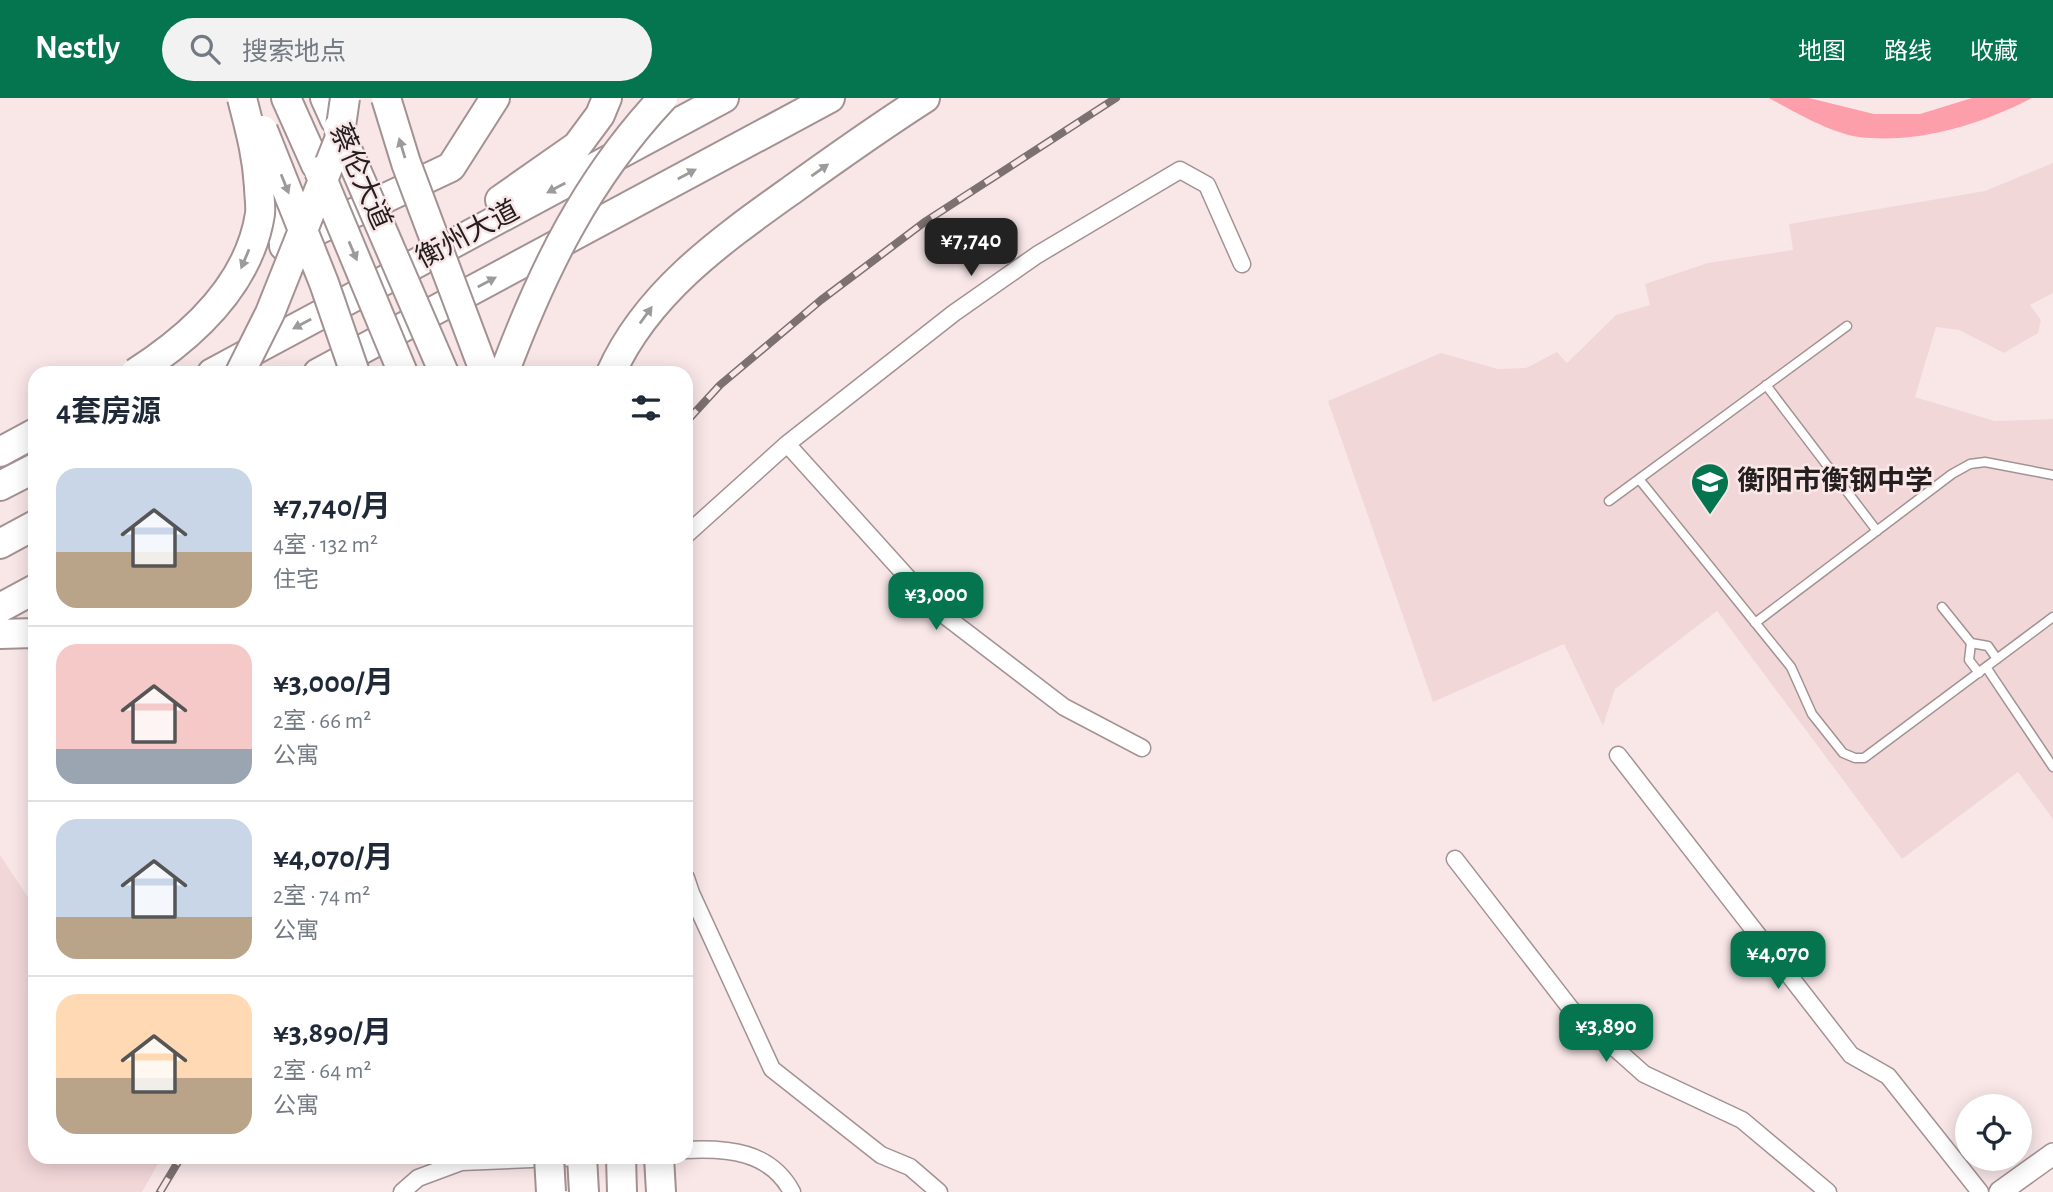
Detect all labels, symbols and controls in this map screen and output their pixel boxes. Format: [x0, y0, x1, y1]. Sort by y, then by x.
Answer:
search box [162, 18, 652, 81]
icon: search [186, 30, 224, 68]
text: Nestly [35, 32, 120, 65]
text: 搜索地点 [242, 39, 346, 65]
text: 地图 [1798, 40, 1846, 64]
text: 路线 [1884, 40, 1932, 64]
text: 收藏 [1970, 40, 2018, 64]
street label: 蔡伦大道 [324, 119, 397, 234]
one-way arrow [396, 137, 406, 158]
one-way arrow [811, 163, 829, 177]
one-way arrow [677, 169, 697, 180]
one-way arrow [279, 174, 290, 195]
one-way arrow [546, 182, 565, 194]
street label: 衡州大道 [411, 195, 524, 274]
pin: ¥7,740 [914, 218, 1028, 278]
text: ¥7,740 [941, 229, 1001, 252]
one-way arrow [347, 240, 358, 261]
one-way arrow [239, 249, 250, 270]
one-way arrow [477, 276, 496, 288]
one-way arrow [639, 306, 653, 324]
one-way arrow [291, 318, 311, 330]
icon: filters [627, 389, 665, 427]
text: 4套房源 [56, 397, 161, 427]
school or university icon: 衡阳市衡钢中学 [1689, 461, 1731, 516]
place label: 衡阳市衡钢中学 [1737, 465, 1933, 496]
text: ¥7,740/月 [273, 492, 391, 522]
icon: home [112, 496, 196, 580]
text: 4室 · 132 m² [273, 534, 378, 557]
text: 住宅 [273, 569, 319, 592]
pin: ¥3,000 [879, 573, 993, 632]
text: ¥3,000 [904, 583, 968, 606]
text: ¥3,000/月 [273, 668, 394, 698]
icon: home [112, 672, 196, 756]
text: 2室 · 66 m² [273, 710, 371, 733]
text: 公寓 [273, 745, 319, 768]
text: ¥4,070/月 [273, 843, 393, 873]
icon: home [112, 847, 196, 931]
text: 2室 · 74 m² [273, 885, 370, 908]
text: 公寓 [273, 920, 319, 943]
pin: ¥4,070 [1721, 932, 1835, 991]
text: ¥4,070 [1747, 942, 1809, 965]
pin: ¥3,890 [1549, 1004, 1663, 1064]
text: ¥3,890 [1575, 1015, 1637, 1038]
text: ¥3,890/月 [273, 1018, 392, 1048]
icon: home [112, 1022, 196, 1106]
text: 2室 · 64 m² [273, 1060, 371, 1083]
map controls [1955, 1094, 2032, 1171]
button: locate [1955, 1094, 2032, 1171]
text: 公寓 [273, 1095, 319, 1118]

